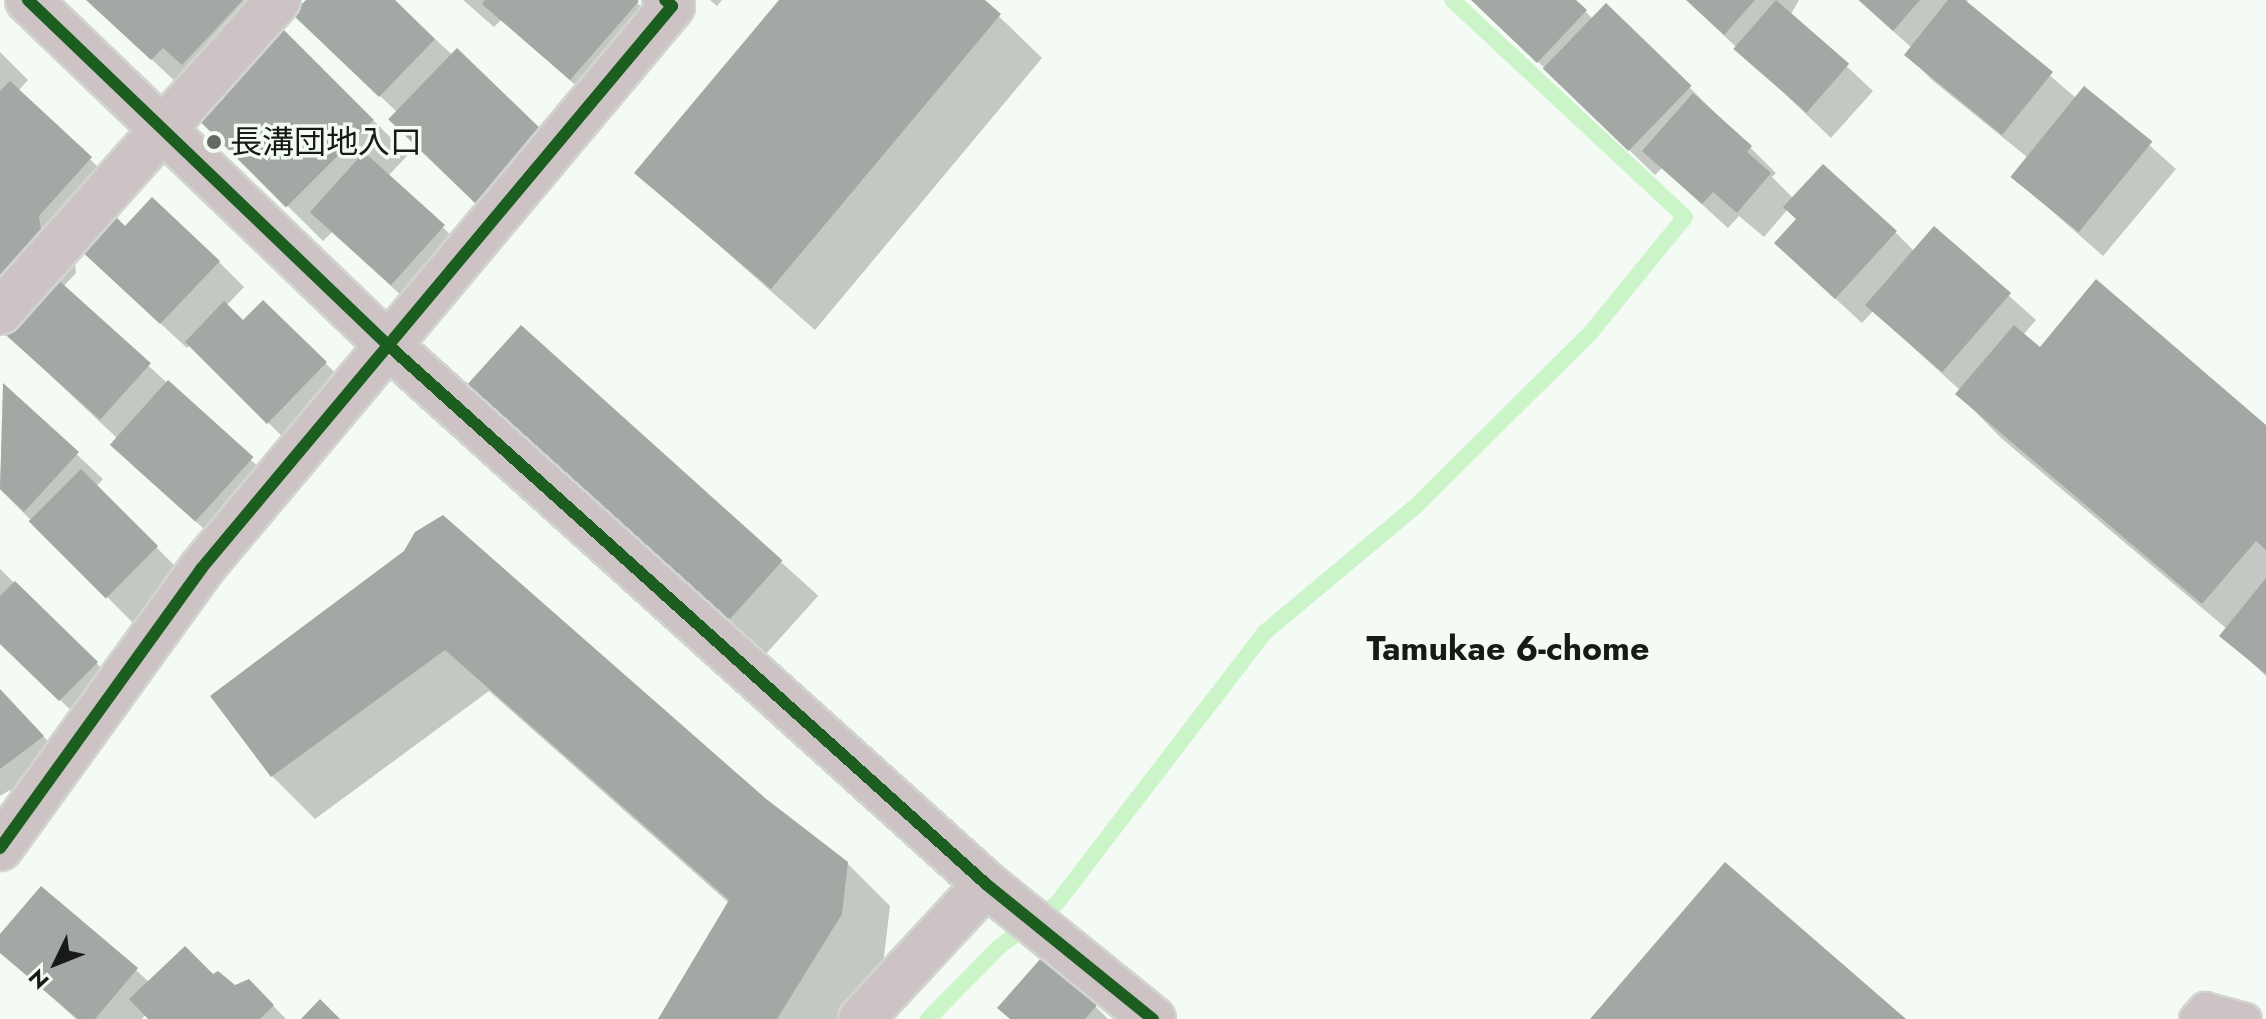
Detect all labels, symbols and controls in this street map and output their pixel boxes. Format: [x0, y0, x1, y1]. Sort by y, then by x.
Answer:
place label: 長溝団地入口 [230, 123, 422, 161]
marker: 長溝団地入口 [205, 133, 223, 151]
district label: Tamukae 6-chome [1367, 629, 1649, 669]
north arrow [16, 923, 96, 1003]
text: N [21, 962, 56, 997]

